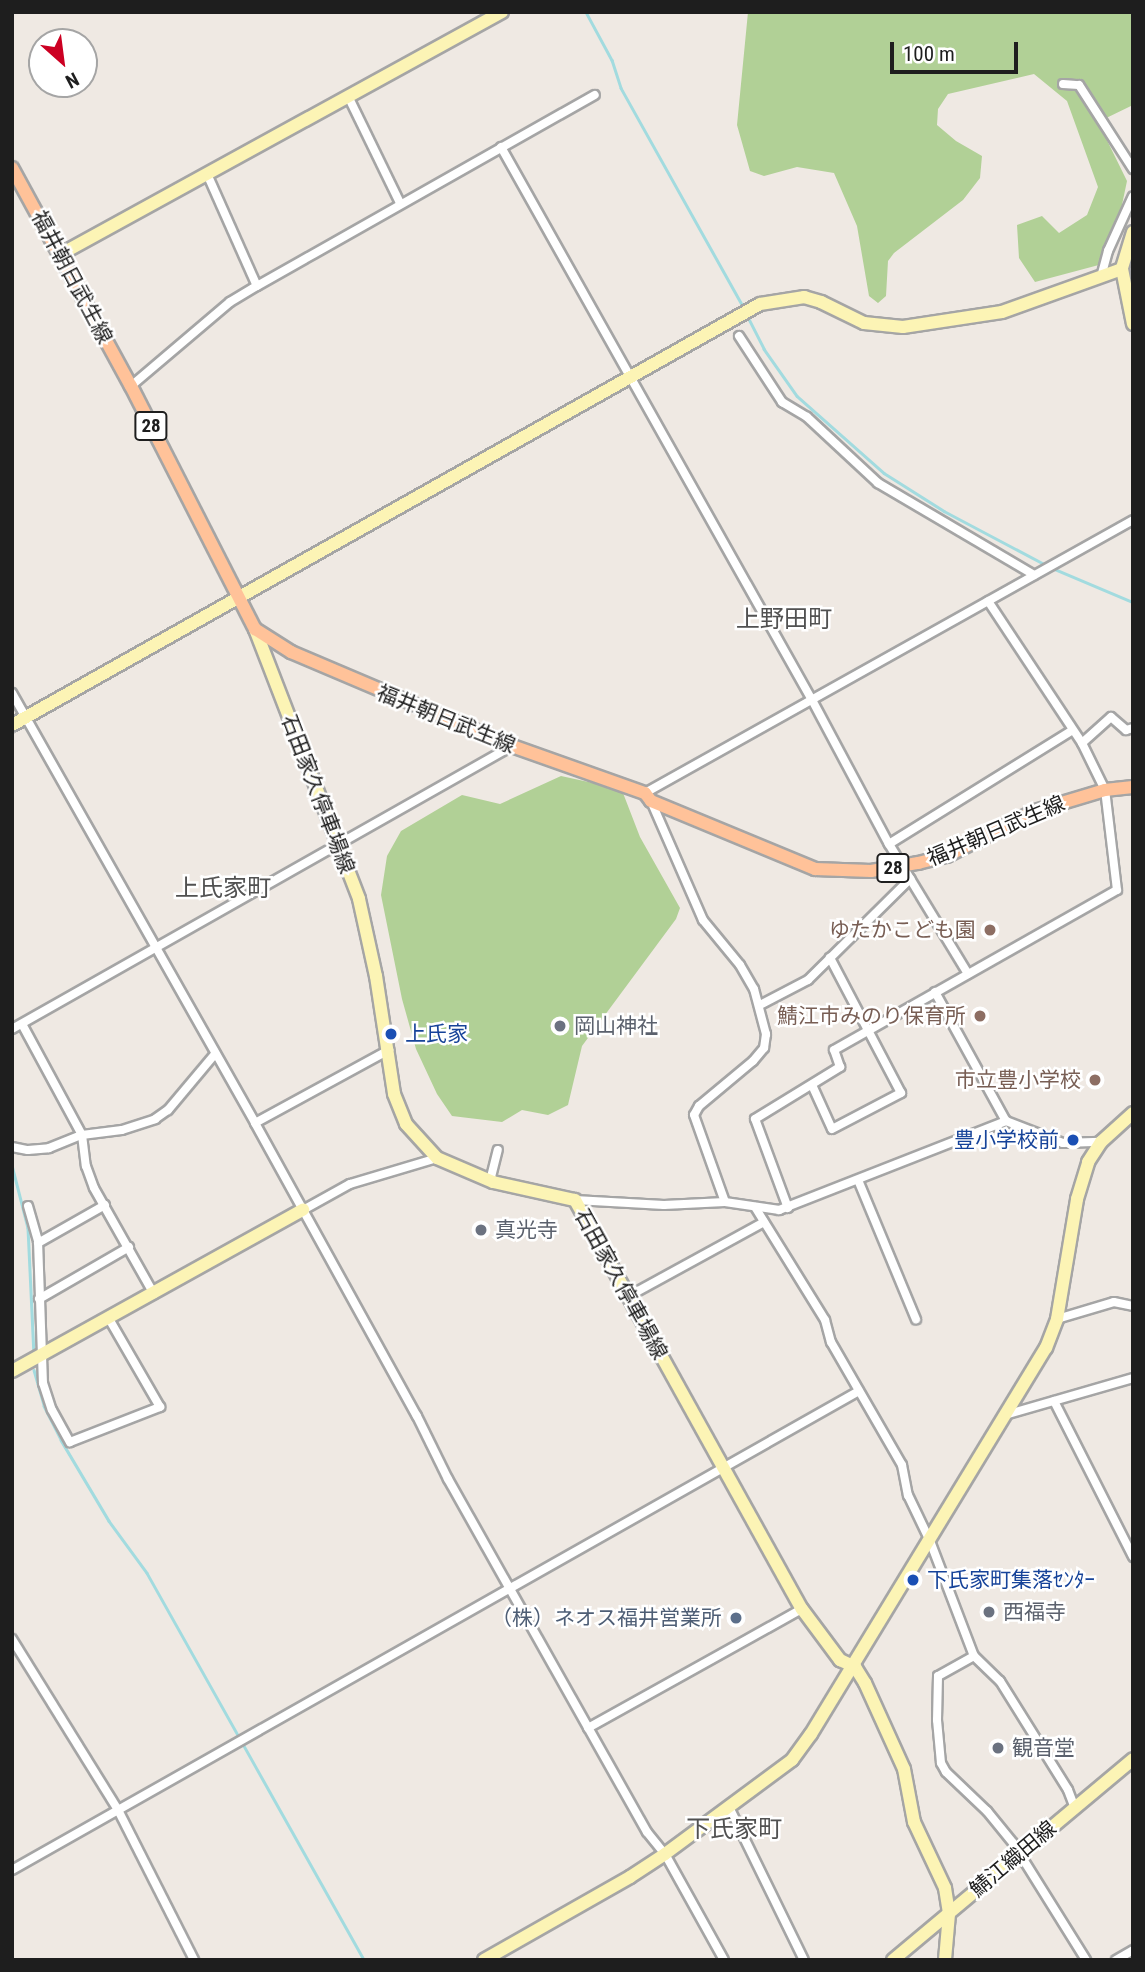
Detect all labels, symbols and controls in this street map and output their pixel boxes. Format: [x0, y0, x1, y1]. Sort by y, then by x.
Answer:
north arrow [28, 28, 98, 98]
scale bar [893, 28, 1021, 72]
text: 100 m [903, 42, 955, 66]
text: N [62, 67, 83, 93]
street label: 福井朝日武生線 [26, 206, 118, 348]
road number: 28 [134, 410, 168, 442]
district label: 上野田町 [736, 606, 832, 634]
street label: 福井朝日武生線 [373, 680, 519, 758]
street label: 石田家久停車場線 [276, 711, 360, 877]
street label: 福井朝日武生線 [923, 791, 1069, 871]
road number: 28 [876, 852, 910, 884]
district label: 上氏家町 [175, 875, 271, 903]
place label: ゆたかこども園 [829, 917, 976, 943]
marker: ゆたかこども園 [982, 922, 998, 938]
place label: 鯖江市みのり保育所 [777, 1003, 966, 1029]
marker: 鯖江市みのり保育所 [972, 1008, 988, 1024]
place label: 岡山神社 [574, 1013, 658, 1039]
marker: 岡山神社 [552, 1018, 568, 1034]
place label: 上氏家 [405, 1021, 468, 1047]
marker: 上氏家 [383, 1026, 399, 1042]
place label: 市立豊小学校 [955, 1067, 1081, 1093]
marker: 市立豊小学校 [1087, 1072, 1103, 1088]
place label: 豊小学校前 [954, 1127, 1059, 1153]
marker: 豊小学校前 [1065, 1132, 1081, 1148]
street label: 石田家久停車場線 [569, 1204, 673, 1364]
place label: 真光寺 [495, 1217, 558, 1243]
marker: 真光寺 [473, 1222, 489, 1238]
place label: 下氏家町集落ｾﾝﾀｰ [927, 1567, 1095, 1593]
marker: 下氏家町集落ｾﾝﾀｰ [905, 1572, 921, 1588]
place label: 西福寺 [1003, 1599, 1066, 1625]
marker: 西福寺 [981, 1604, 997, 1620]
place label: （株）ネオス福井営業所 [491, 1605, 722, 1631]
marker: （株）ネオス福井営業所 [728, 1610, 744, 1626]
place label: 観音堂 [1012, 1735, 1075, 1761]
marker: 観音堂 [990, 1740, 1006, 1756]
district label: 下氏家町 [686, 1816, 782, 1844]
street label: 鯖江織田線 [965, 1816, 1061, 1902]

